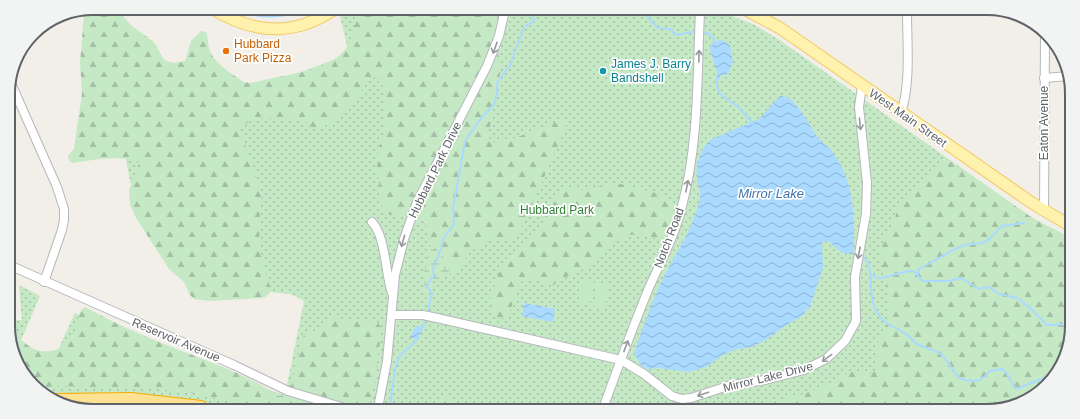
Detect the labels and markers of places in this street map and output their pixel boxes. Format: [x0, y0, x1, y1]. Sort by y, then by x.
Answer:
place label: Hubbard Park Pizza [234, 37, 292, 65]
marker: Hubbard Park Pizza [221, 46, 231, 56]
place label: James J. Barry Bandshell [611, 57, 691, 85]
marker: James J. Barry Bandshell [598, 66, 608, 76]

